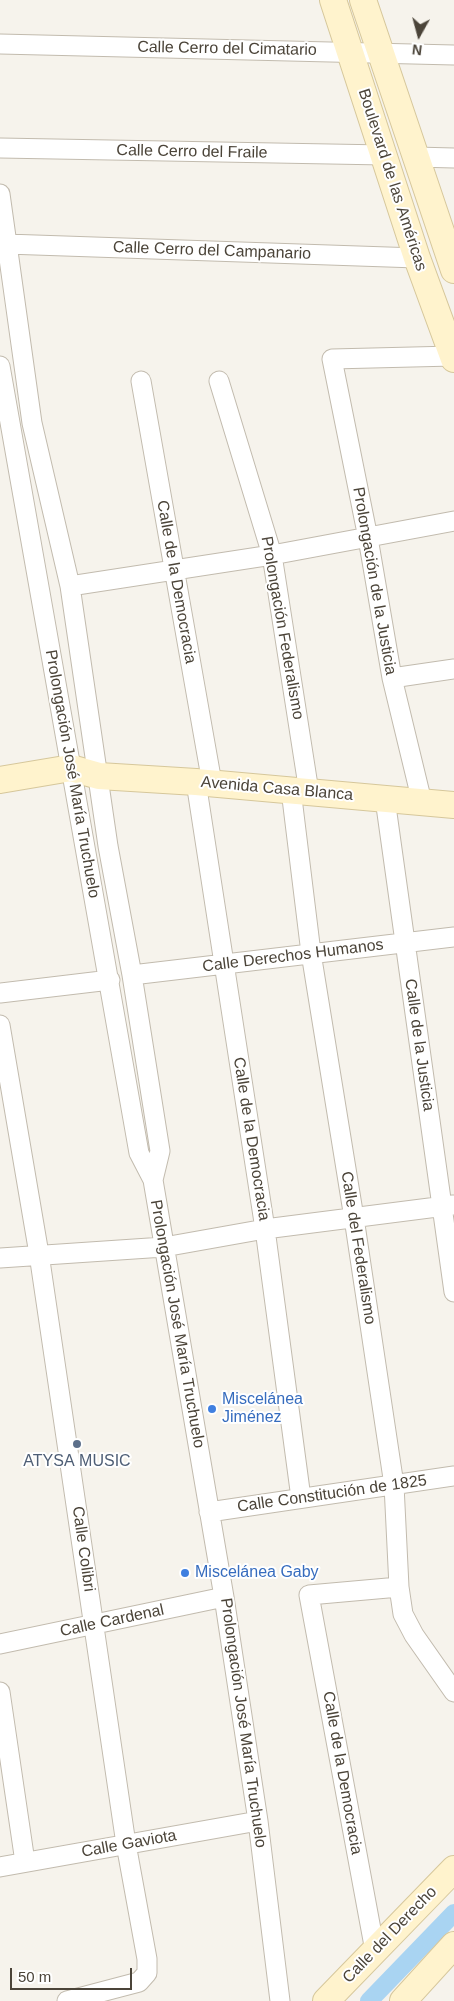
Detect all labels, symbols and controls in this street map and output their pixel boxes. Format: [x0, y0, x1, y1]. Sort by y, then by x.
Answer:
north arrow [394, 10, 444, 60]
street label: Calle Cerro del Cimatario [137, 38, 317, 60]
text: N [411, 41, 423, 58]
street label: Boulevard de las Américas [353, 87, 431, 273]
street label: Calle Cerro del Fraile [116, 141, 268, 163]
street label: Calle Cerro del Campanario [113, 238, 311, 264]
street label: Prolongación de la Justicia [348, 486, 400, 676]
street label: Calle de la Democracia [152, 499, 200, 665]
street label: Prolongación Federalismo [256, 535, 308, 721]
street label: Prolongación José María Truchuelo [41, 648, 103, 900]
street label: Avenida Casa Blanca [200, 773, 354, 805]
street label: Calle Derechos Humanos [201, 935, 385, 977]
street label: Calle de la Justicia [400, 978, 438, 1112]
street label: Calle de la Democracia [229, 1056, 273, 1222]
street label: Calle del Federalismo [336, 1170, 380, 1326]
street label: Prolongación José María Truchuelo [146, 1198, 208, 1450]
place label: Miscelánea Jiménez [222, 1390, 303, 1428]
marker: Miscelánea Jiménez [206, 1403, 218, 1415]
marker: ATYSA MUSIC [71, 1438, 83, 1450]
place label: ATYSA MUSIC [23, 1452, 131, 1472]
street label: Calle Constitución de 1825 [236, 1471, 428, 1517]
street label: Calle Colibri [67, 1505, 99, 1593]
place label: Miscelánea Gaby [195, 1563, 319, 1583]
marker: Miscelánea Gaby [179, 1567, 191, 1579]
street label: Prolongación José María Truchuelo [216, 1597, 270, 1849]
street label: Calle Cardenal [58, 1601, 166, 1641]
street label: Calle de la Democracia [318, 1690, 366, 1856]
street label: Calle Gaviota [80, 1826, 178, 1862]
street label: Calle del Derecho [339, 1883, 441, 1987]
scale bar [12, 1958, 135, 1990]
text: 50 m [18, 1968, 51, 1985]

